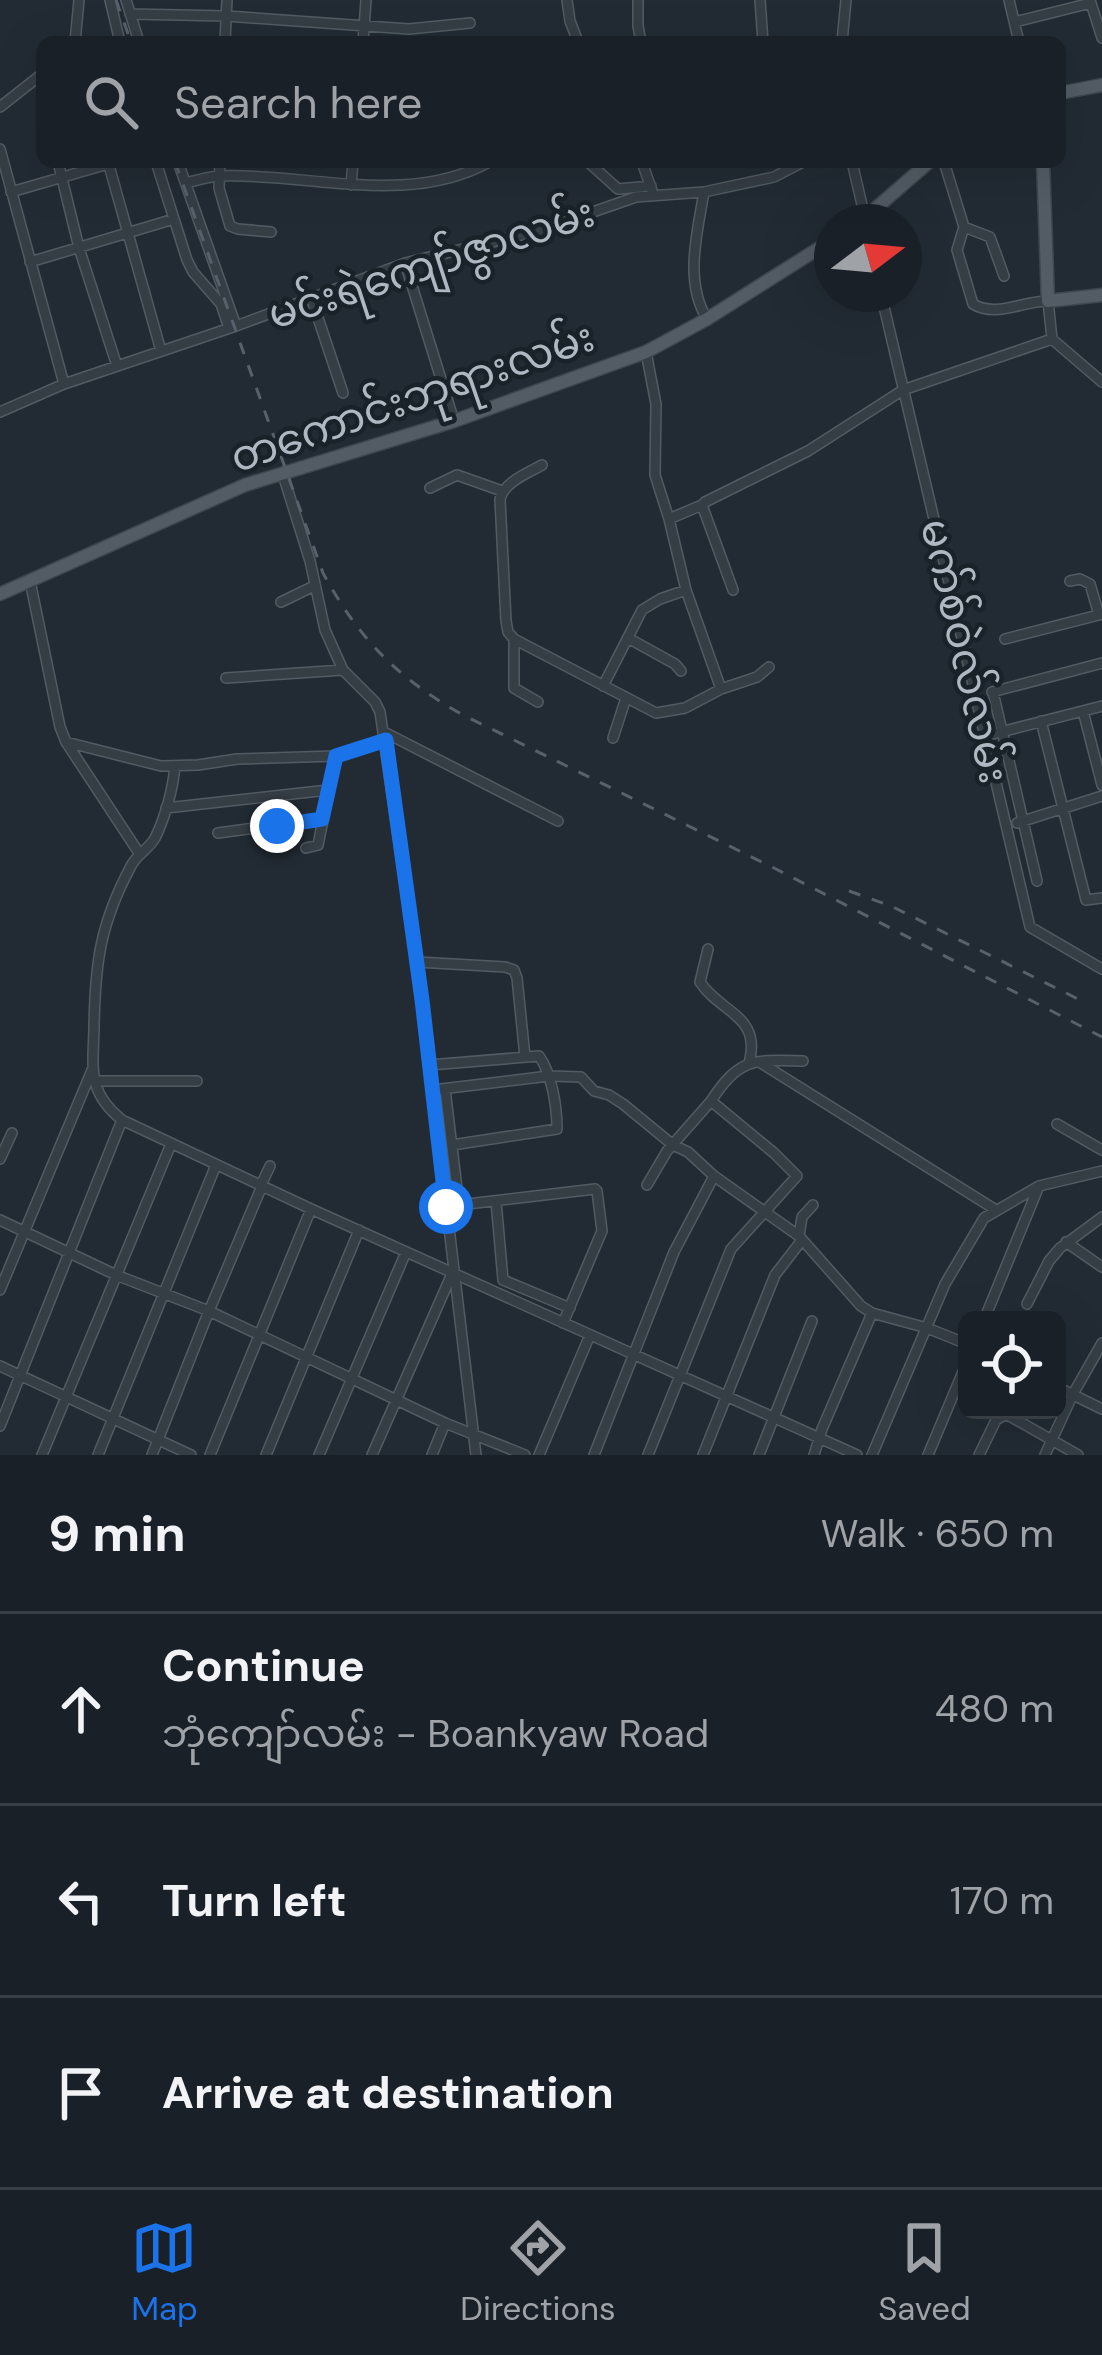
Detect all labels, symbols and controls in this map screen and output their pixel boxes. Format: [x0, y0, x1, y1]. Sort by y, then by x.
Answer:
search box [36, 36, 1066, 168]
icon: search [78, 69, 144, 135]
text: Search here [174, 73, 422, 132]
street label: မင်းရဲကျော်ဇွာလမ်း [261, 184, 603, 348]
north arrow [814, 204, 922, 312]
street label: တကောင်းဘုရားလမ်း [223, 309, 604, 492]
street label: မက်စ်ဝဲလ်လမ်း [908, 513, 1022, 789]
route end [250, 799, 304, 853]
route start [419, 1180, 473, 1234]
map controls [958, 1311, 1066, 1419]
button: locate [958, 1311, 1066, 1419]
text: 9 min [48, 1500, 186, 1567]
text: Walk · 650 m [821, 1508, 1054, 1559]
text: Continue [162, 1636, 365, 1695]
icon: ahead [48, 1676, 114, 1742]
text: 480 m [935, 1683, 1054, 1734]
text: ဘုံကျော်လမ်း - Boankyaw Road [162, 1708, 709, 1759]
icon: left [48, 1868, 114, 1934]
text: Turn left [162, 1871, 346, 1930]
text: 170 m [950, 1875, 1054, 1926]
icon: arrive [48, 2060, 114, 2126]
text: Arrive at destination [162, 2063, 614, 2122]
tab: Map [131, 2215, 198, 2330]
tab: Directions [460, 2215, 616, 2330]
tab: Saved [878, 2215, 971, 2330]

